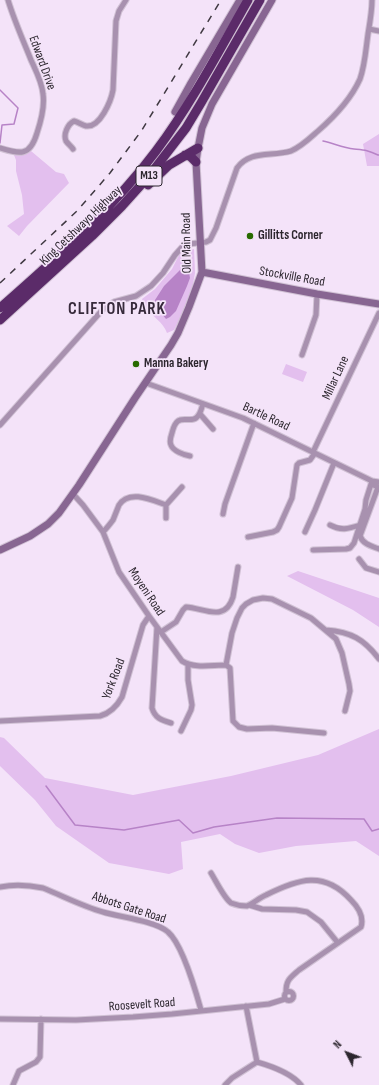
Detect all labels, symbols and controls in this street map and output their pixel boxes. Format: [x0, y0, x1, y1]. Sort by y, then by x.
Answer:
street label: Edward Drive [25, 34, 59, 92]
road number: M13 [136, 166, 162, 186]
street label: King Cetshwayo Highway [37, 183, 125, 269]
street label: Old Main Road [179, 212, 195, 274]
place label: Gillitts Corner [258, 228, 323, 244]
marker: Gillitts Corner [245, 231, 255, 241]
street label: Stockville Road [258, 264, 326, 290]
district label: CLIFTON PARK [68, 300, 166, 320]
street label: Millar Lane [319, 354, 353, 402]
place label: Manna Bakery [144, 356, 208, 372]
marker: Manna Bakery [131, 359, 141, 369]
street label: Bartle Road [240, 399, 292, 435]
street label: Moyeni Road [124, 565, 168, 619]
street label: York Road [99, 656, 129, 702]
street label: Abbots Gate Road [90, 889, 168, 927]
street label: Roosevelt Road [108, 995, 176, 1015]
north arrow [327, 1033, 367, 1073]
text: N [331, 1038, 345, 1051]

